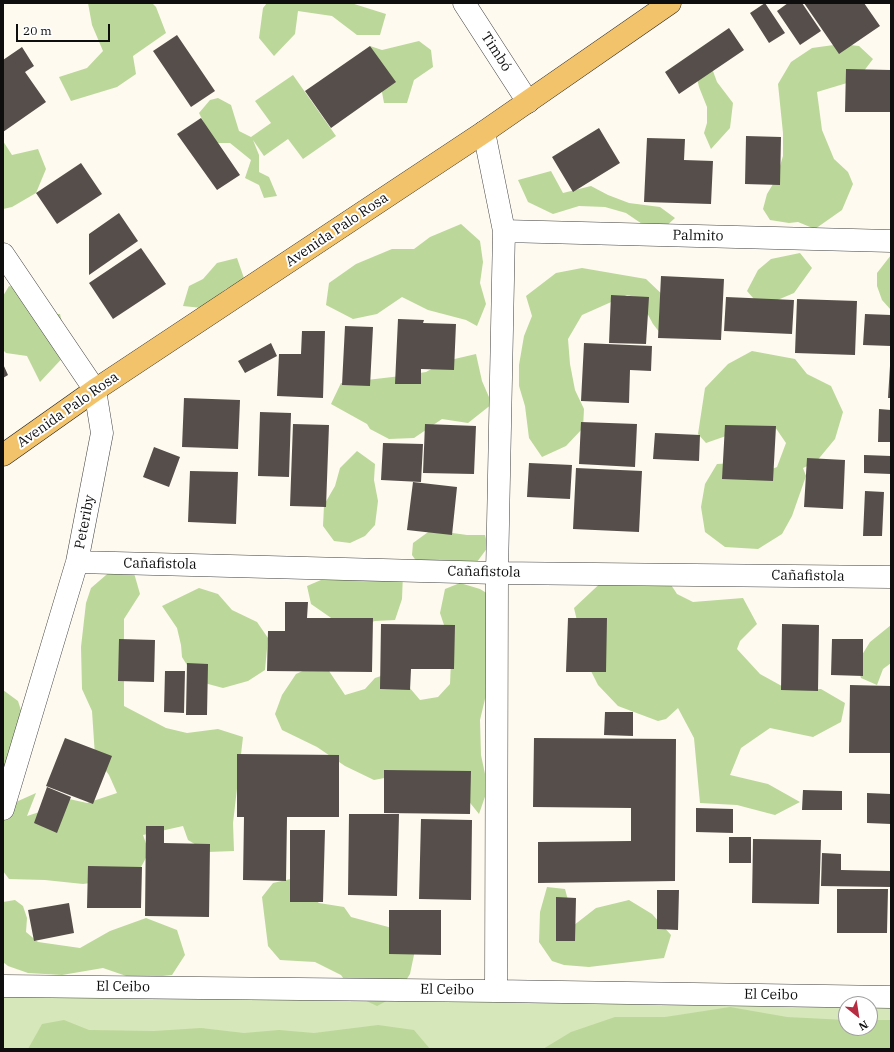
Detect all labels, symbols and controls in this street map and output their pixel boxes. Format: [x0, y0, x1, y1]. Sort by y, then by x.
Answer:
scale bar [18, 16, 112, 42]
text: 20 m [23, 23, 52, 38]
street label: Timbó [477, 29, 515, 75]
street label: Avenida Palo Rosa [283, 189, 391, 271]
street label: Palmito [672, 227, 724, 245]
street label: Avenida Palo Rosa [14, 369, 122, 451]
street label: Peteriby [72, 493, 98, 551]
street label: Cañafistola [123, 555, 197, 573]
street label: Cañafistola [447, 563, 521, 581]
street label: Cañafistola [771, 567, 845, 585]
street label: El Ceibo [96, 978, 150, 996]
street label: El Ceibo [420, 981, 474, 999]
street label: El Ceibo [744, 986, 798, 1004]
north arrow [838, 996, 878, 1036]
text: N [856, 1017, 871, 1034]

